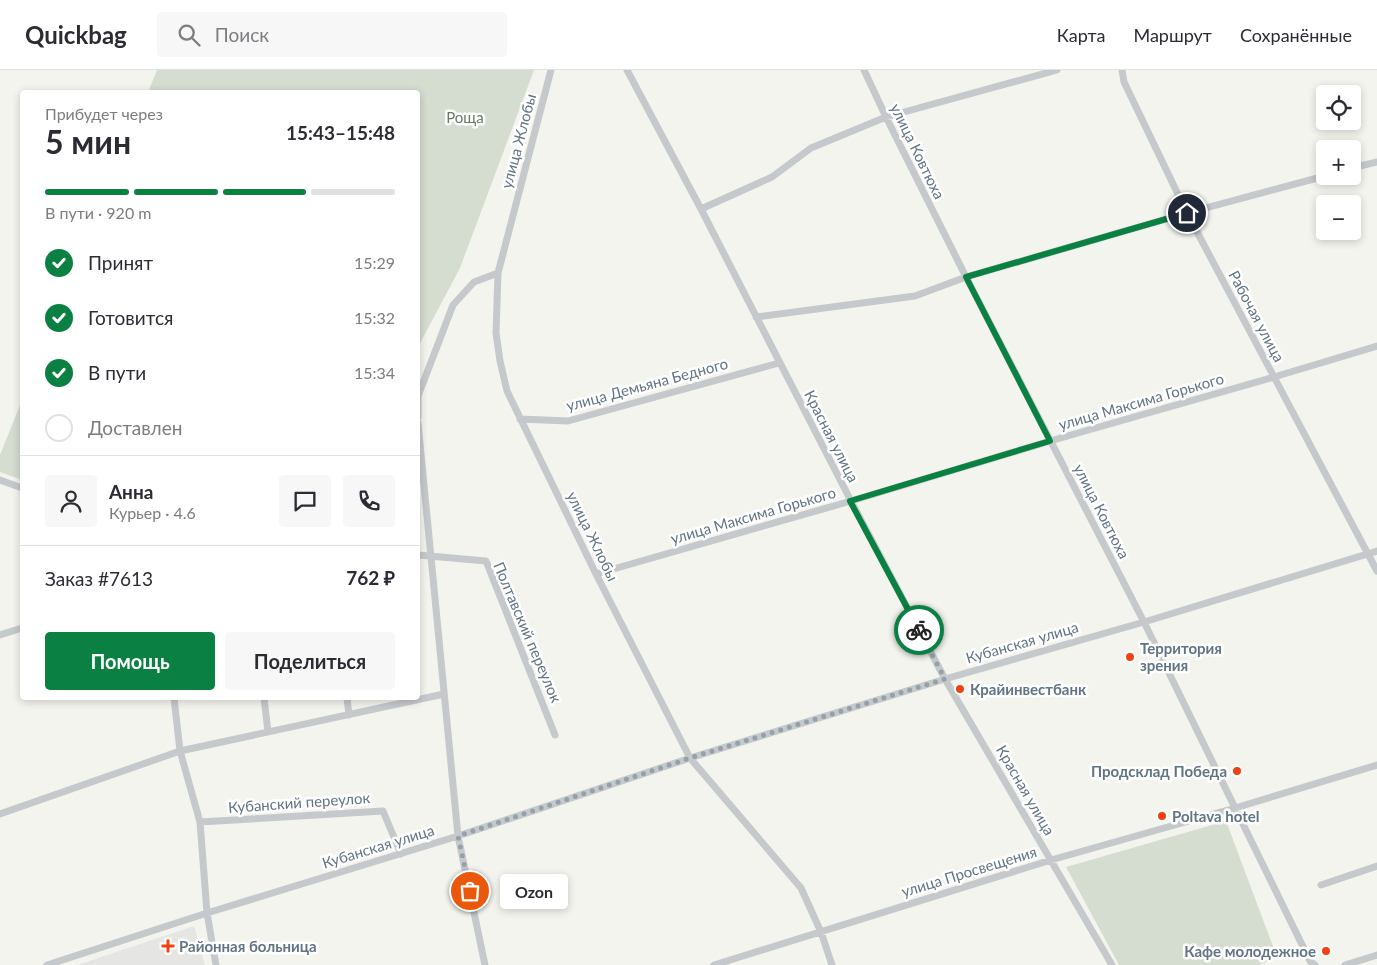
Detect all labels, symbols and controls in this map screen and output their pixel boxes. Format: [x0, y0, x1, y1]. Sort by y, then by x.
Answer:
search box [157, 12, 507, 57]
text: Quickbag [25, 20, 127, 49]
icon: search [175, 21, 203, 49]
text: Поиск [215, 23, 269, 46]
text: Карта [1057, 24, 1105, 46]
text: Маршрут [1133, 24, 1212, 46]
text: Сохранённые [1240, 24, 1352, 46]
map controls [1316, 85, 1361, 240]
button: locate [1316, 85, 1361, 130]
street label: улица Жлобы [497, 92, 539, 190]
street label: улица Ковтюха [887, 100, 949, 202]
text: Прибудет через [45, 104, 163, 123]
park label: Роща [446, 108, 484, 126]
text: 15:43–15:48 [286, 121, 395, 144]
text: 5 мин [45, 122, 131, 161]
button: + [1316, 140, 1361, 185]
pin [1166, 192, 1208, 234]
button: − [1316, 195, 1361, 240]
icon: home [1173, 199, 1201, 227]
text: В пути · 920 m [45, 203, 151, 222]
icon: check [45, 249, 73, 277]
text: Принят [88, 251, 153, 274]
text: 15:29 [354, 253, 395, 272]
street label: Рабочая улица [1225, 267, 1289, 365]
icon: check [45, 304, 73, 332]
text: Готовится [88, 306, 173, 329]
text: 15:32 [354, 308, 395, 327]
street label: улица Демьяна Бедного [564, 354, 730, 414]
icon: check [45, 359, 73, 387]
text: В пути [88, 361, 146, 384]
text: 15:34 [354, 363, 395, 382]
street label: улица Максима Горького [1056, 369, 1226, 433]
street label: Красная улица [801, 387, 863, 485]
text: Доставлен [88, 416, 182, 439]
street label: улица Ковтюха [1070, 461, 1134, 561]
button: person [45, 475, 97, 527]
button: chat [279, 475, 331, 527]
button: phone [343, 475, 395, 527]
text: Анна [109, 480, 153, 503]
street label: улица Максима Горького [668, 483, 838, 547]
street label: улица Жлобы [564, 488, 622, 584]
text: Курьер · 4.6 [109, 503, 196, 522]
street label: Полтавский переулок [490, 559, 566, 705]
text: 762 ₽ [346, 566, 395, 589]
text: Заказ #7613 [45, 567, 153, 590]
courier [894, 605, 944, 655]
icon: bike [905, 616, 933, 644]
street label: Кубанская улица [964, 617, 1080, 667]
button: Помощь [45, 632, 215, 690]
button: Поделиться [225, 632, 395, 690]
place label: Территория зрения [1140, 639, 1222, 674]
marker: Территория зрения [1124, 651, 1136, 663]
place label: Крайинвестбанк [970, 680, 1087, 698]
marker: Крайинвестбанк [954, 683, 966, 695]
street label: Красная улица [993, 742, 1059, 838]
place label: Продсклад Победа [1091, 762, 1227, 780]
marker: Продсклад Победа [1231, 765, 1243, 777]
street label: Кубанский переулок [227, 788, 371, 816]
place label: Poltava hotel [1172, 807, 1259, 825]
marker: Poltava hotel [1156, 810, 1168, 822]
street label: Кубанская улица [320, 820, 436, 872]
street label: улица Просвещения [899, 842, 1039, 900]
pin [449, 870, 491, 912]
callout: Ozon [500, 874, 568, 908]
icon: bag [456, 877, 484, 905]
text: Ozon [515, 882, 553, 901]
place label: Районная больница [179, 937, 317, 955]
marker: Районная больница [161, 939, 175, 953]
place label: Кафе молодежное [1184, 942, 1316, 960]
marker: Кафе молодежное [1320, 945, 1332, 957]

